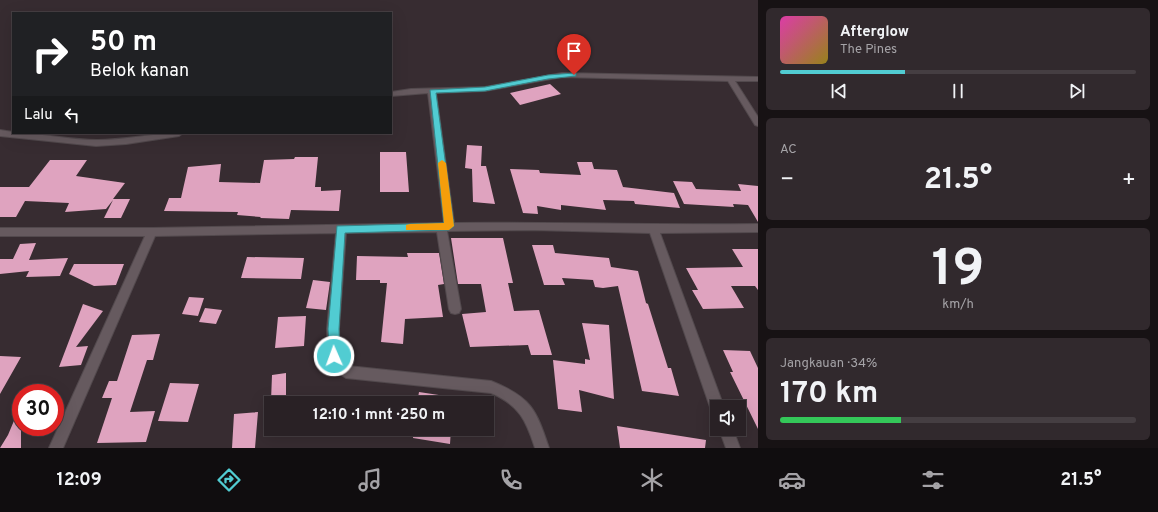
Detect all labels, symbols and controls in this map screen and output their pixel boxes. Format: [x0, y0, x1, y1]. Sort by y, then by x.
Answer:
text: Afterglow [840, 23, 909, 42]
text: 50 m [90, 25, 157, 61]
icon: right [24, 28, 76, 80]
pin [557, 34, 591, 75]
icon: arrive [563, 40, 585, 62]
text: The Pines [840, 42, 897, 58]
text: Belok kanan [90, 60, 189, 83]
icon: previous [828, 80, 850, 102]
icon: pause [947, 80, 969, 102]
icon: next [1066, 80, 1088, 102]
icon: left [61, 104, 83, 126]
text: Lalu [24, 106, 53, 125]
text: AC [780, 142, 797, 158]
text: 21.5° [924, 162, 992, 199]
text: − [780, 167, 794, 194]
text: + [1122, 167, 1136, 194]
text: 19 [932, 238, 984, 304]
text: km/h [942, 297, 974, 313]
position arrow [313, 335, 355, 377]
text: Jangkauan · 34% [780, 356, 877, 372]
text: 170 km [780, 376, 878, 413]
speed limit sign: 30 [12, 384, 64, 436]
map controls [710, 400, 746, 436]
button: sound [710, 400, 746, 436]
text: 12:10 · 1 mnt · 250 m [313, 406, 445, 425]
icon: directions [215, 466, 243, 494]
icon: music [356, 466, 384, 494]
icon: phone [497, 466, 525, 494]
icon: climate [638, 466, 666, 494]
icon: car [778, 466, 806, 494]
icon: filters [919, 466, 947, 494]
text: 12:09 [56, 469, 102, 492]
text: 21.5° [1060, 469, 1101, 492]

